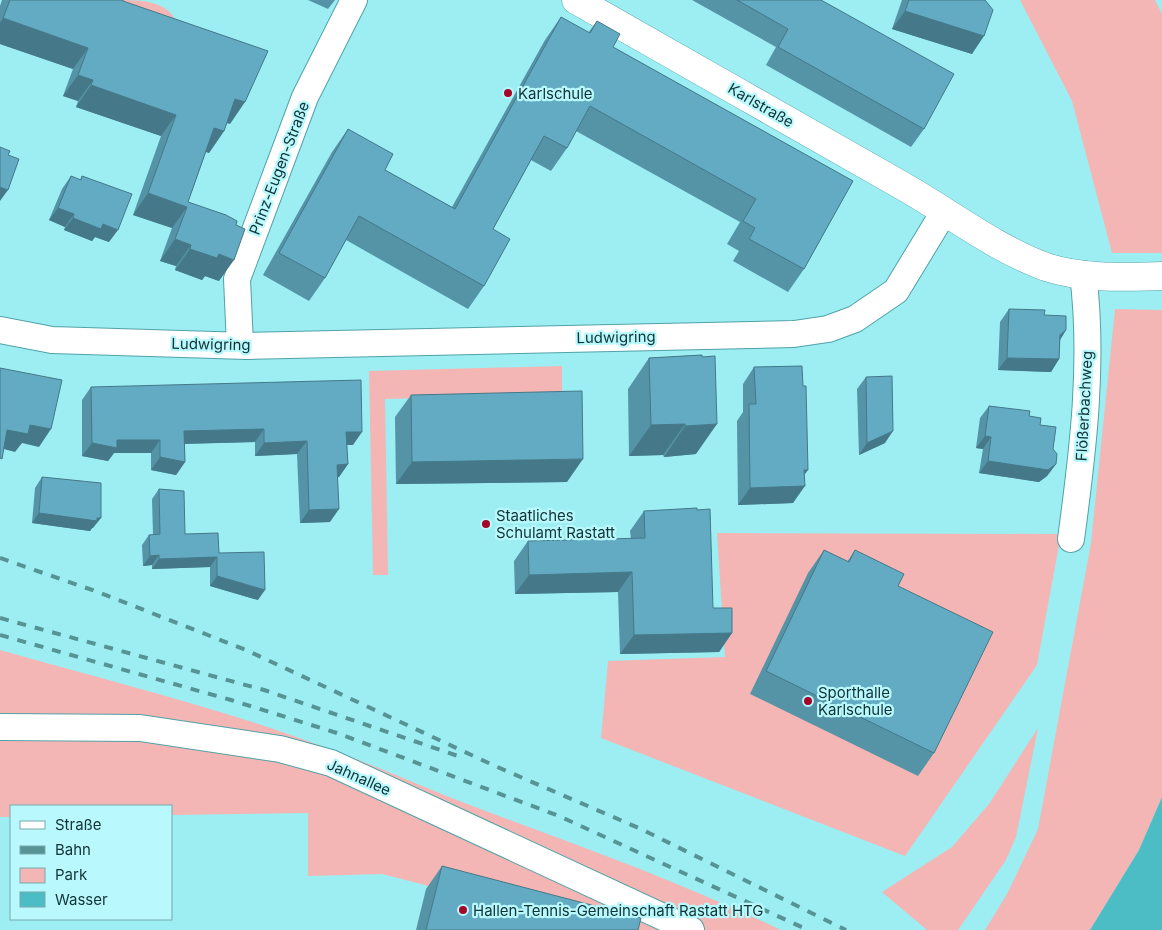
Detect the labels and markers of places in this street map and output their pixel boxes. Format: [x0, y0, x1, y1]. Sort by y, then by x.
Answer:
place label: Karlschule [518, 84, 593, 103]
marker: Karlschule [502, 87, 514, 99]
place label: Staatliches Schulamt Rastatt [496, 506, 615, 542]
marker: Staatliches Schulamt Rastatt [480, 518, 492, 530]
place label: Sporthalle Karlschule [818, 683, 893, 719]
marker: Sporthalle Karlschule [802, 695, 814, 707]
place label: Hallen-Tennis-Gemeinschaft Rastatt HTG [473, 901, 764, 920]
marker: Hallen-Tennis-Gemeinschaft Rastatt HTG [457, 904, 469, 916]

